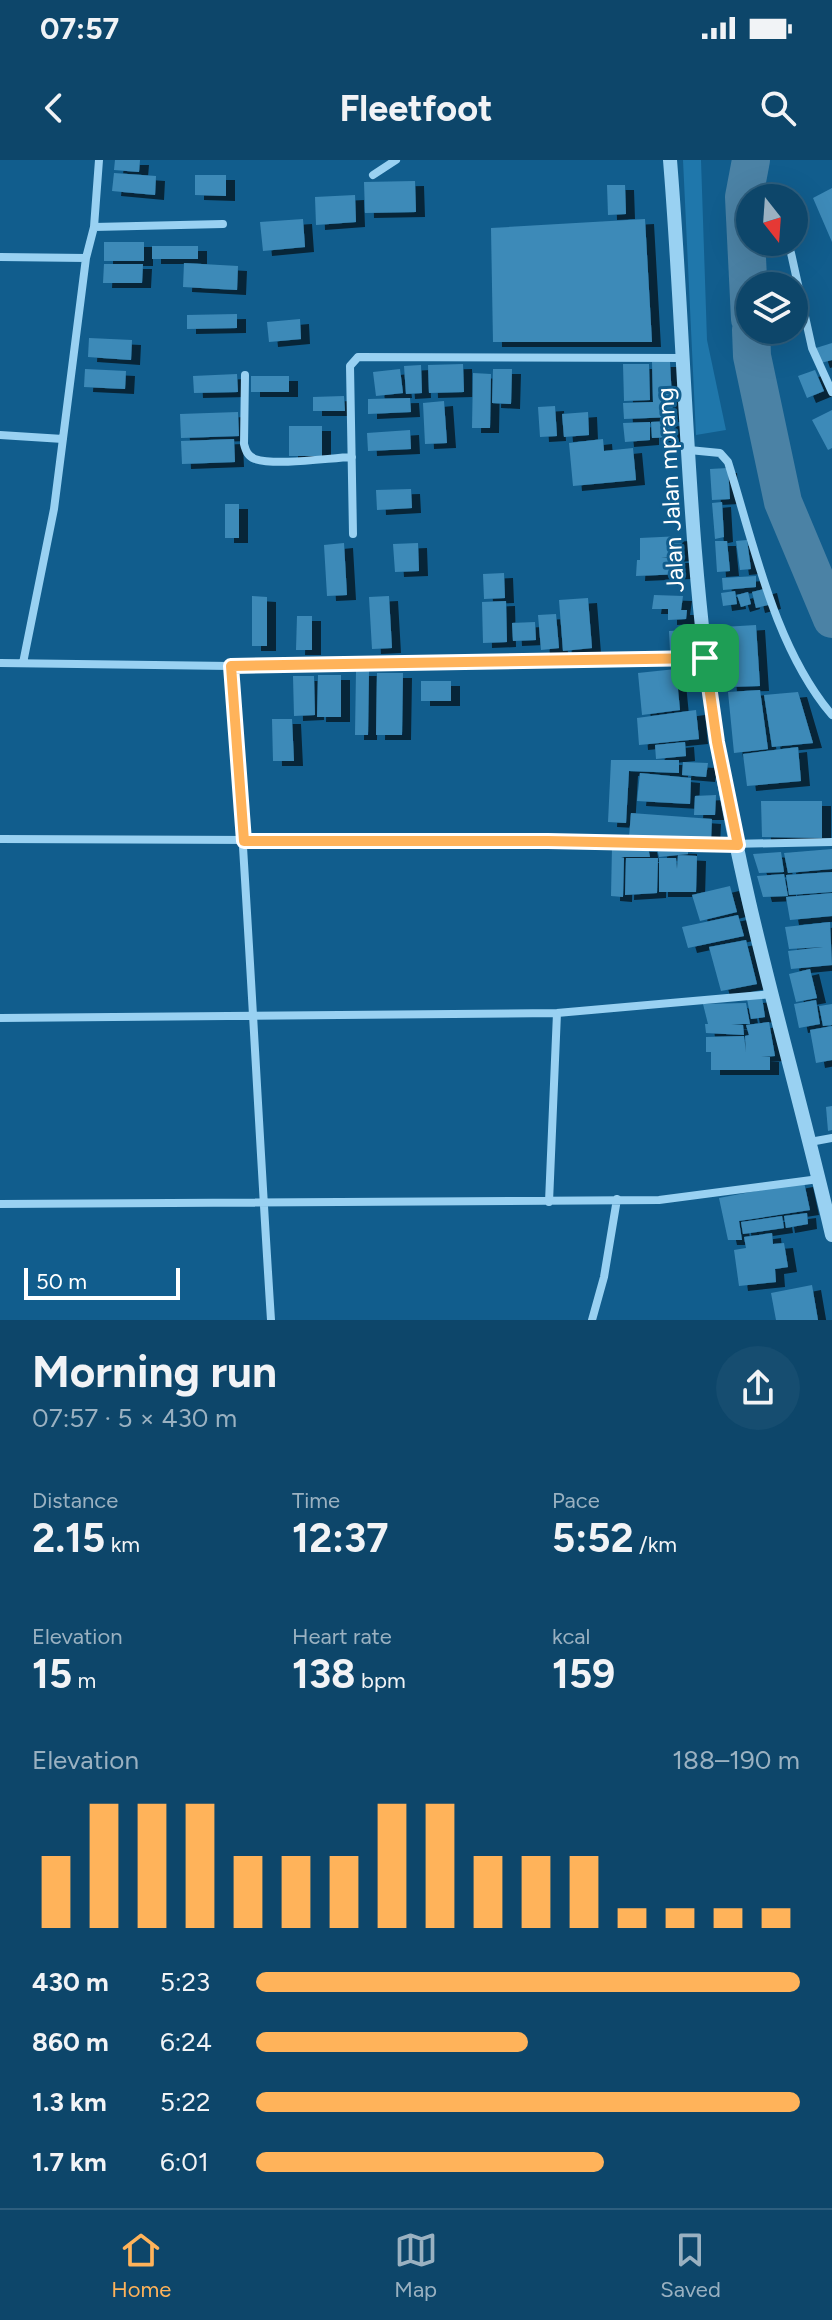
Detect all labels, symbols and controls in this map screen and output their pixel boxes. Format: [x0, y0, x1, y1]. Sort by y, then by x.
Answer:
text: 07:57 [40, 10, 119, 47]
icon: back [32, 86, 76, 130]
icon: search [756, 86, 800, 130]
text: Fleetfoot [339, 87, 493, 130]
north arrow [736, 184, 808, 256]
map controls [736, 184, 808, 344]
button: layers [736, 272, 808, 344]
street label: Jalan Jalan mprang [650, 387, 690, 593]
pin [671, 624, 739, 692]
icon: arrive [683, 636, 727, 680]
scale bar [24, 1264, 180, 1300]
text: 50 m [36, 1268, 87, 1295]
text: Morning run [32, 1345, 277, 1398]
button: share [716, 1346, 800, 1430]
text: 07:57 · 5 × 430 m [32, 1402, 237, 1434]
text: Distance [32, 1487, 118, 1514]
text: Time [292, 1487, 340, 1514]
text: Pace [552, 1487, 600, 1514]
text: 2.15 [32, 1514, 105, 1562]
text: 12:37 [292, 1514, 389, 1562]
text: 5:52 [552, 1514, 634, 1562]
text: km [105, 1531, 140, 1558]
text: /km [634, 1531, 677, 1558]
text: Elevation [32, 1623, 122, 1650]
text: Heart rate [292, 1623, 392, 1650]
text: kcal [552, 1623, 590, 1650]
text: 15 [32, 1650, 72, 1698]
text: 138 [292, 1650, 356, 1698]
text: 159 [552, 1650, 615, 1698]
text: m [72, 1667, 96, 1694]
text: bpm [356, 1667, 406, 1694]
text: Elevation [32, 1744, 139, 1776]
text: 188–190 m [672, 1744, 800, 1776]
text: 430 m [32, 1966, 109, 1998]
text: 5:23 [160, 1966, 210, 1998]
text: 860 m [32, 2026, 109, 2058]
text: 6:24 [160, 2026, 212, 2058]
text: 1.3 km [32, 2086, 107, 2118]
text: 5:22 [160, 2086, 211, 2118]
text: 1.7 km [32, 2146, 107, 2178]
text: 6:01 [160, 2146, 209, 2178]
tab: Home [111, 2228, 171, 2303]
tab: Map [394, 2228, 438, 2303]
tab: Saved [660, 2228, 721, 2303]

